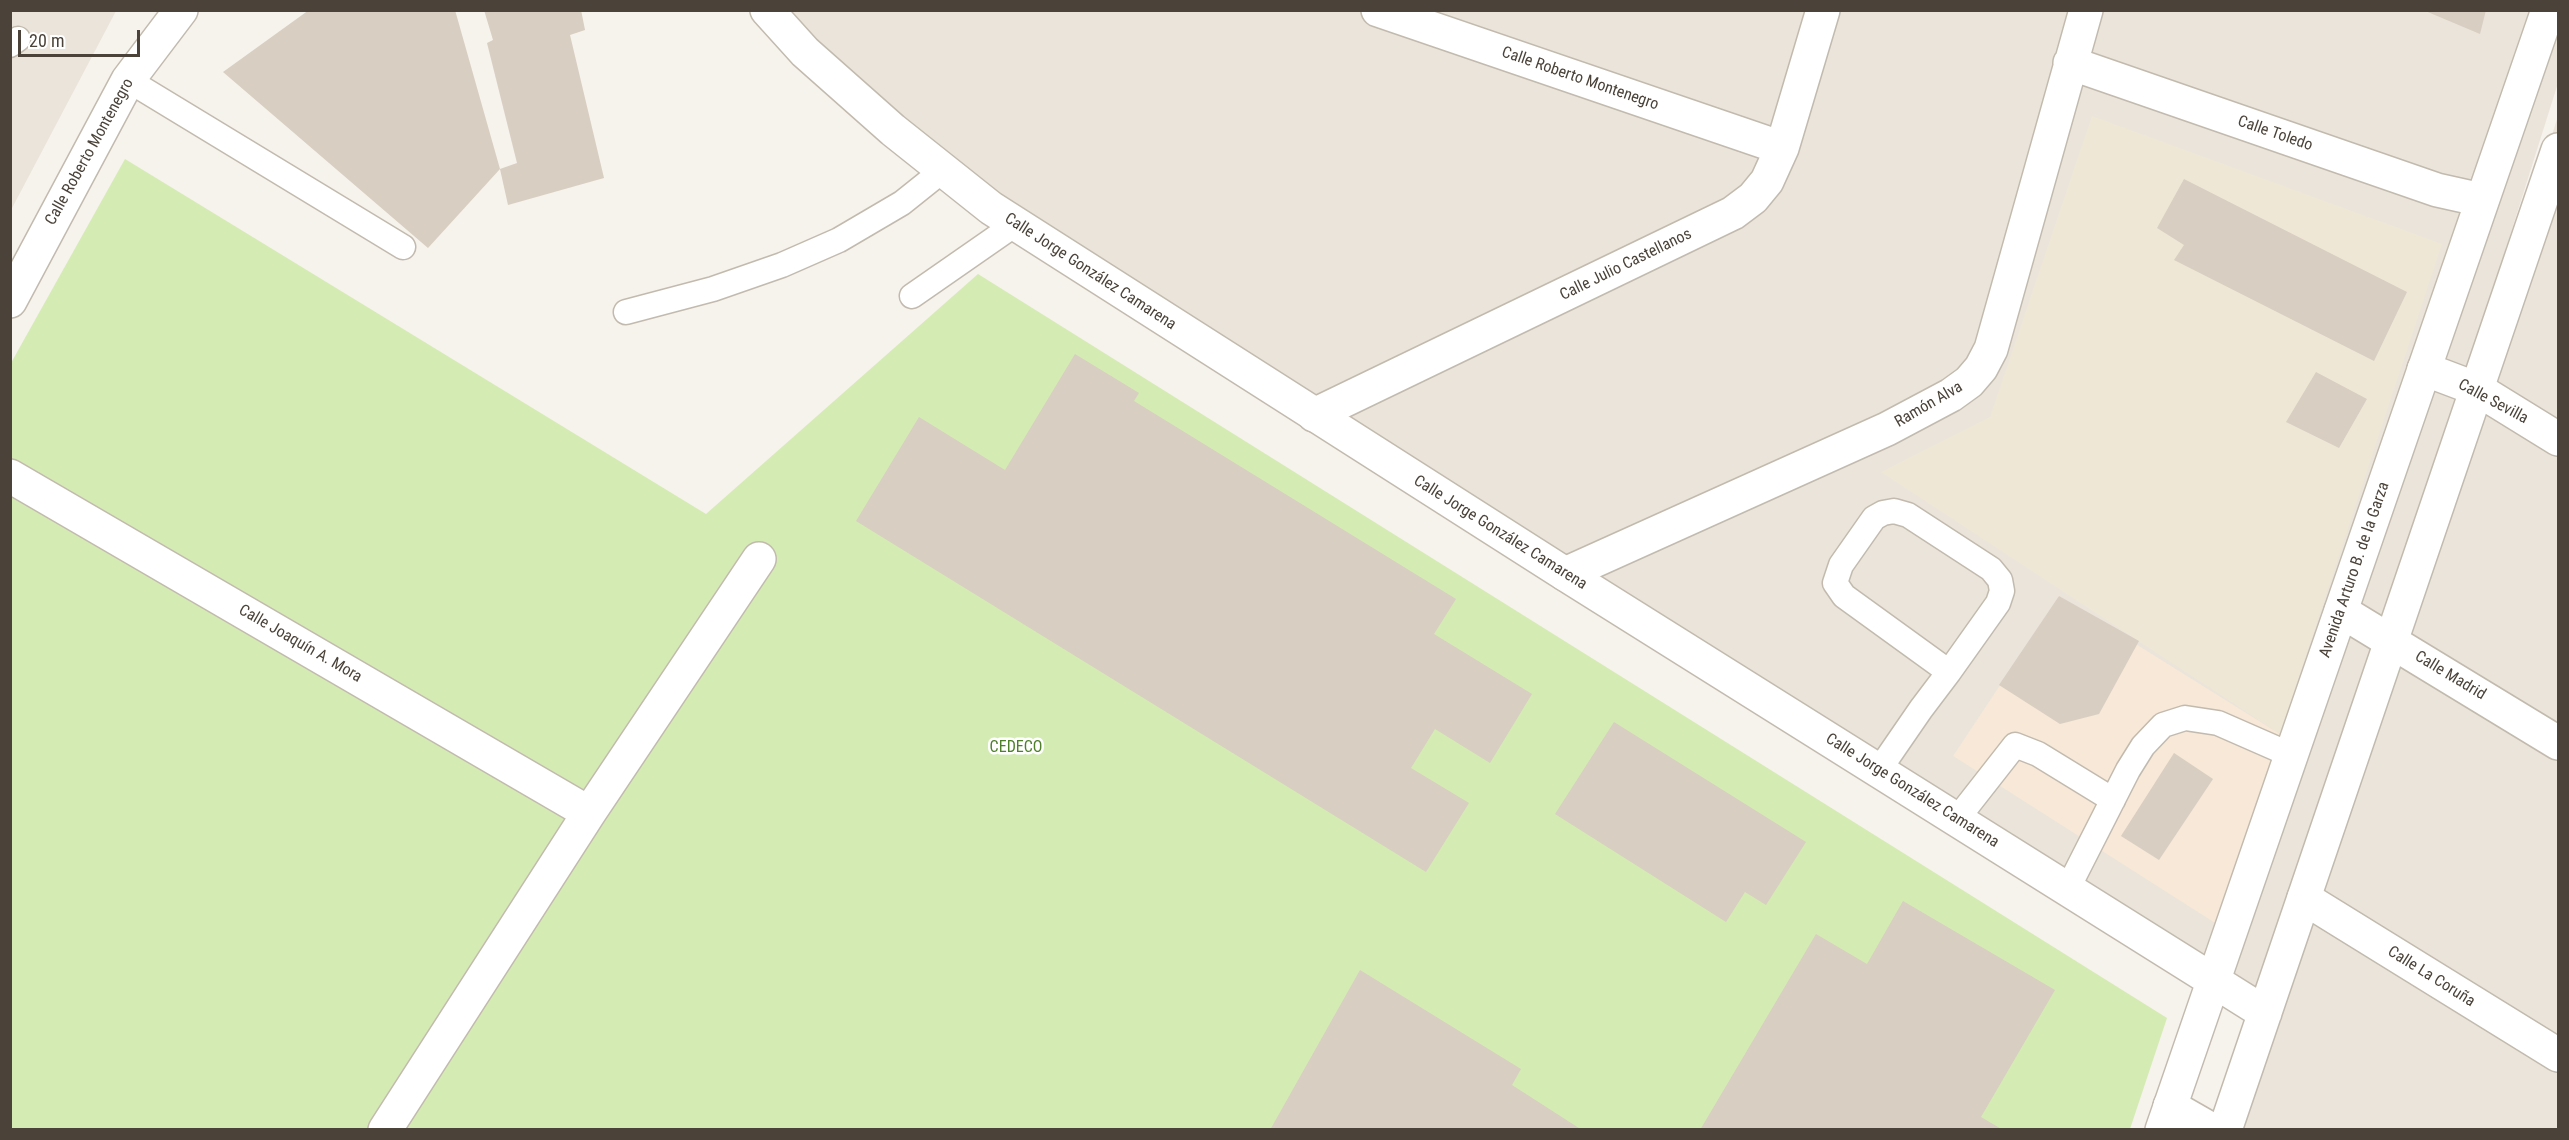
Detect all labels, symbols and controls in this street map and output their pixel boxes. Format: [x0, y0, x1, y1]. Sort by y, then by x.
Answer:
scale bar [21, 18, 142, 56]
text: 20 m [29, 30, 64, 51]
street label: Calle Roberto Montenegro [1499, 43, 1661, 115]
street label: Calle Roberto Montenegro [42, 75, 138, 229]
street label: Calle Toledo [2235, 112, 2315, 156]
street label: Calle Jorge González Camarena [1001, 209, 1179, 335]
street label: Calle Julio Castellanos [1557, 225, 1695, 305]
street label: Calle Sevilla [2455, 376, 2531, 428]
street label: Ramón Alva [1892, 378, 1966, 432]
street label: Calle Jorge González Camarena [1410, 472, 1590, 594]
street label: Avenida Arturo B. de la Garza [2316, 480, 2394, 660]
street label: Calle Joaquín A. Mora [235, 601, 365, 687]
street label: Calle Madrid [2411, 647, 2489, 705]
street label: Calle Jorge González Camarena [1822, 730, 2002, 852]
park label: CEDECO [990, 738, 1042, 758]
street label: Calle La Coruña [2384, 943, 2478, 1011]

